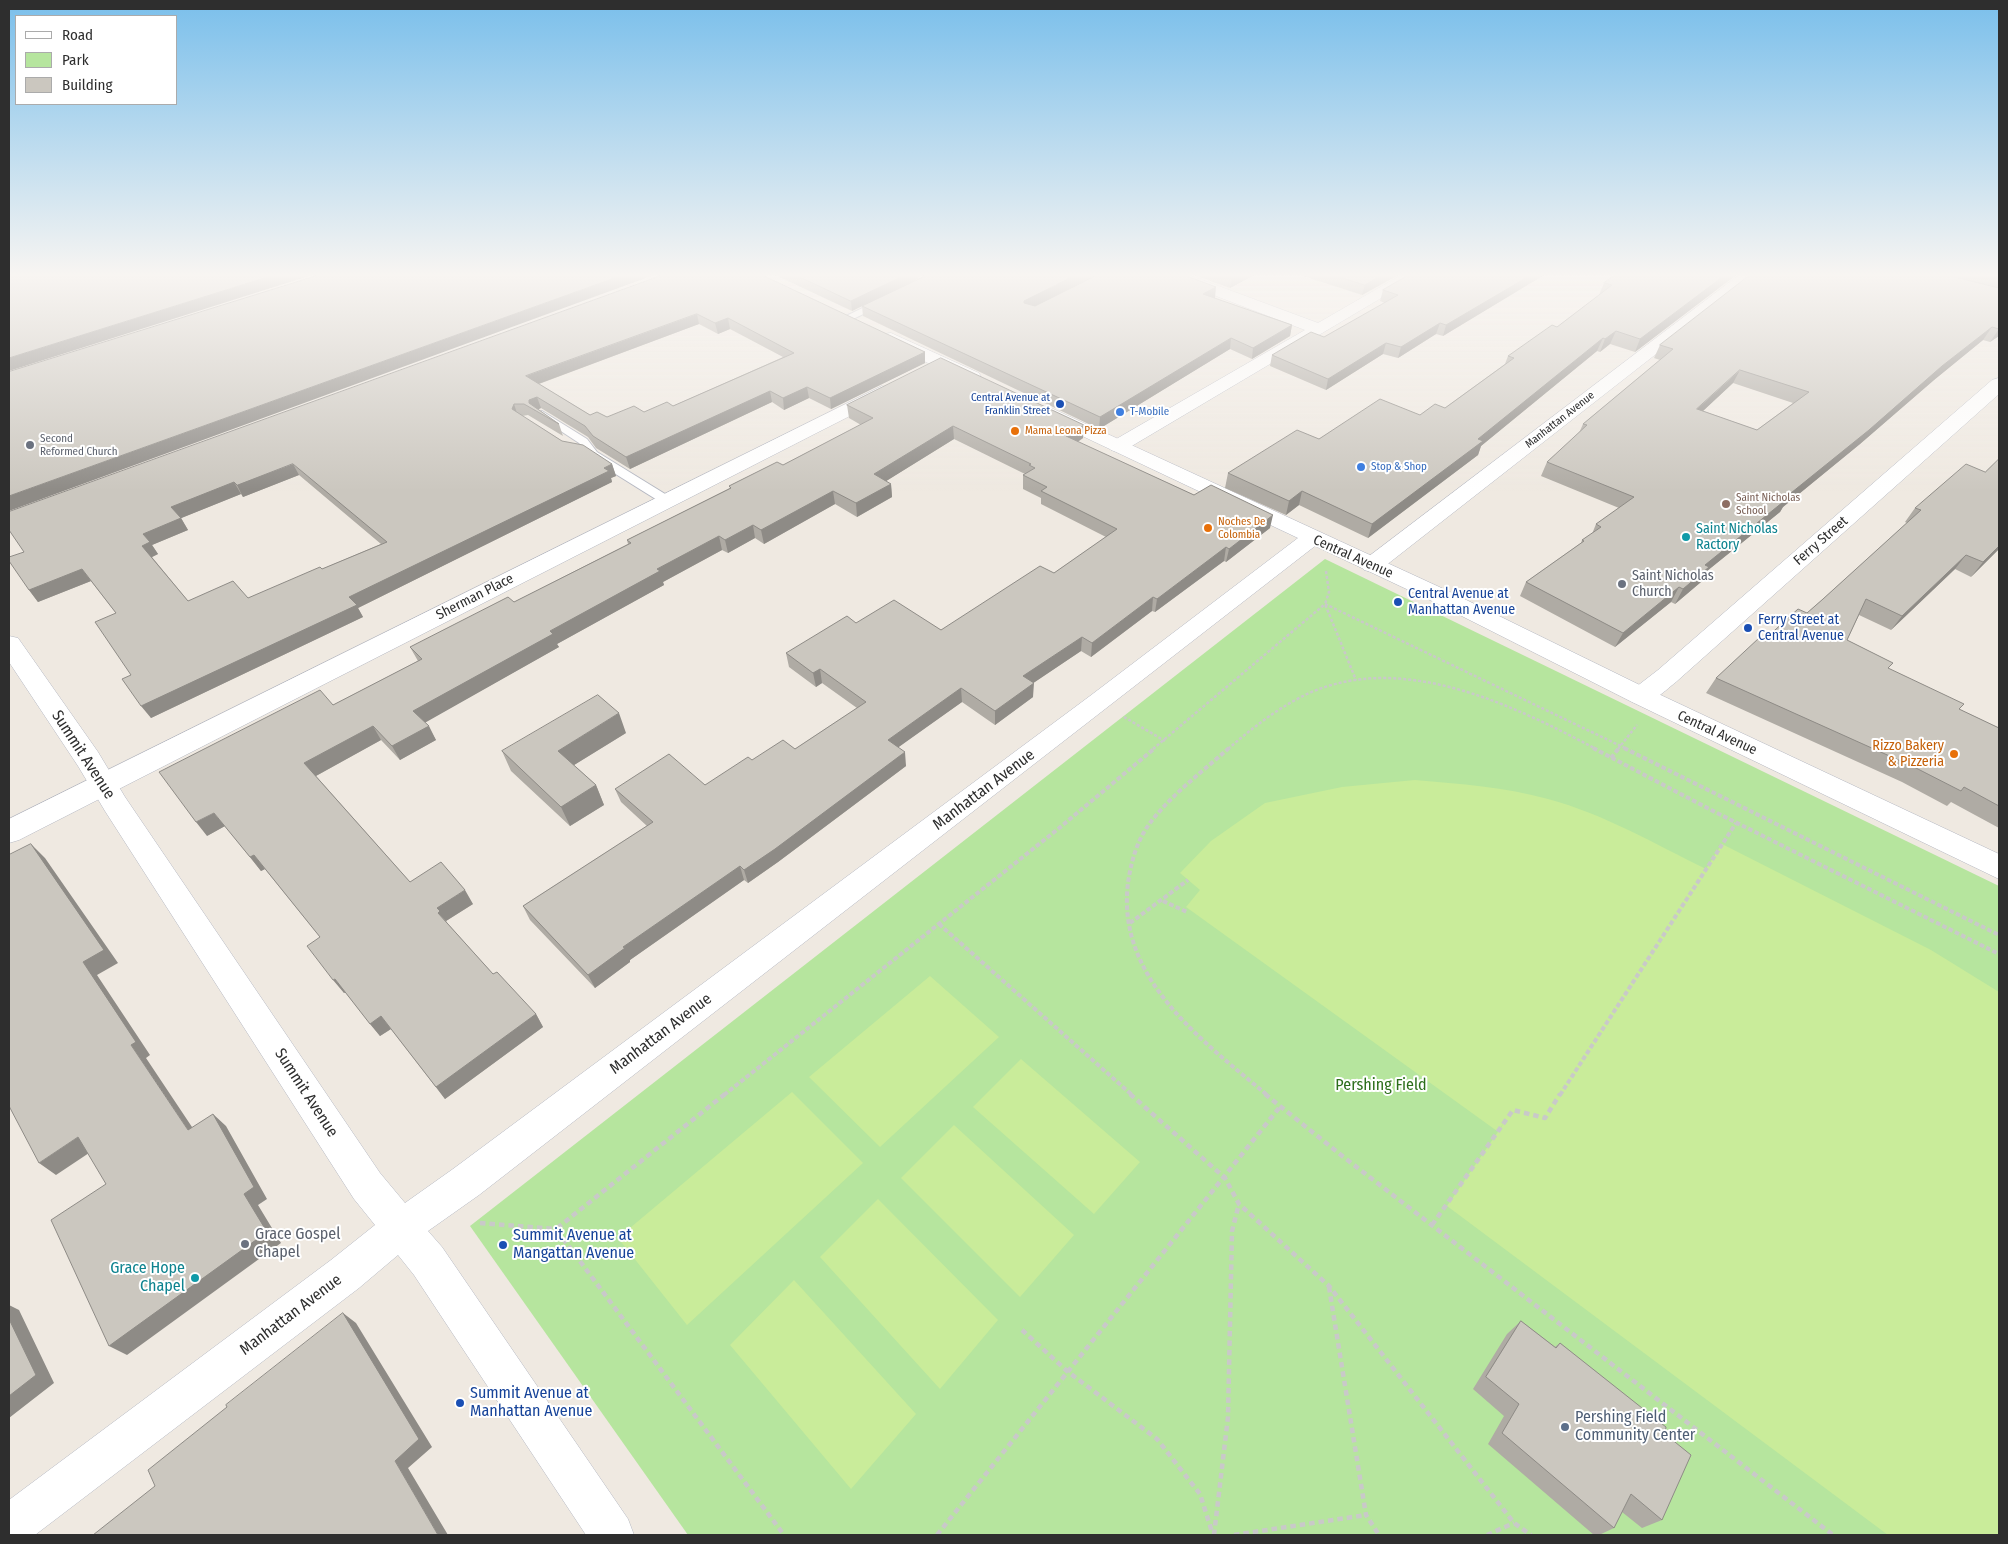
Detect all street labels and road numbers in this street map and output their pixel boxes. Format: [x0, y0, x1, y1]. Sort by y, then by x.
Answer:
street label: Manhattan Avenue [1523, 389, 1597, 451]
street label: Ferry Street [1790, 513, 1852, 569]
street label: Central Avenue [1310, 532, 1396, 582]
street label: Sherman Place [433, 570, 517, 624]
street label: Summit Avenue [47, 707, 119, 803]
street label: Central Avenue [1675, 707, 1759, 759]
street label: Manhattan Avenue [929, 746, 1039, 834]
street label: Manhattan Avenue [606, 990, 716, 1078]
street label: Summit Avenue [270, 1045, 342, 1141]
street label: Manhattan Avenue [236, 1271, 346, 1359]

